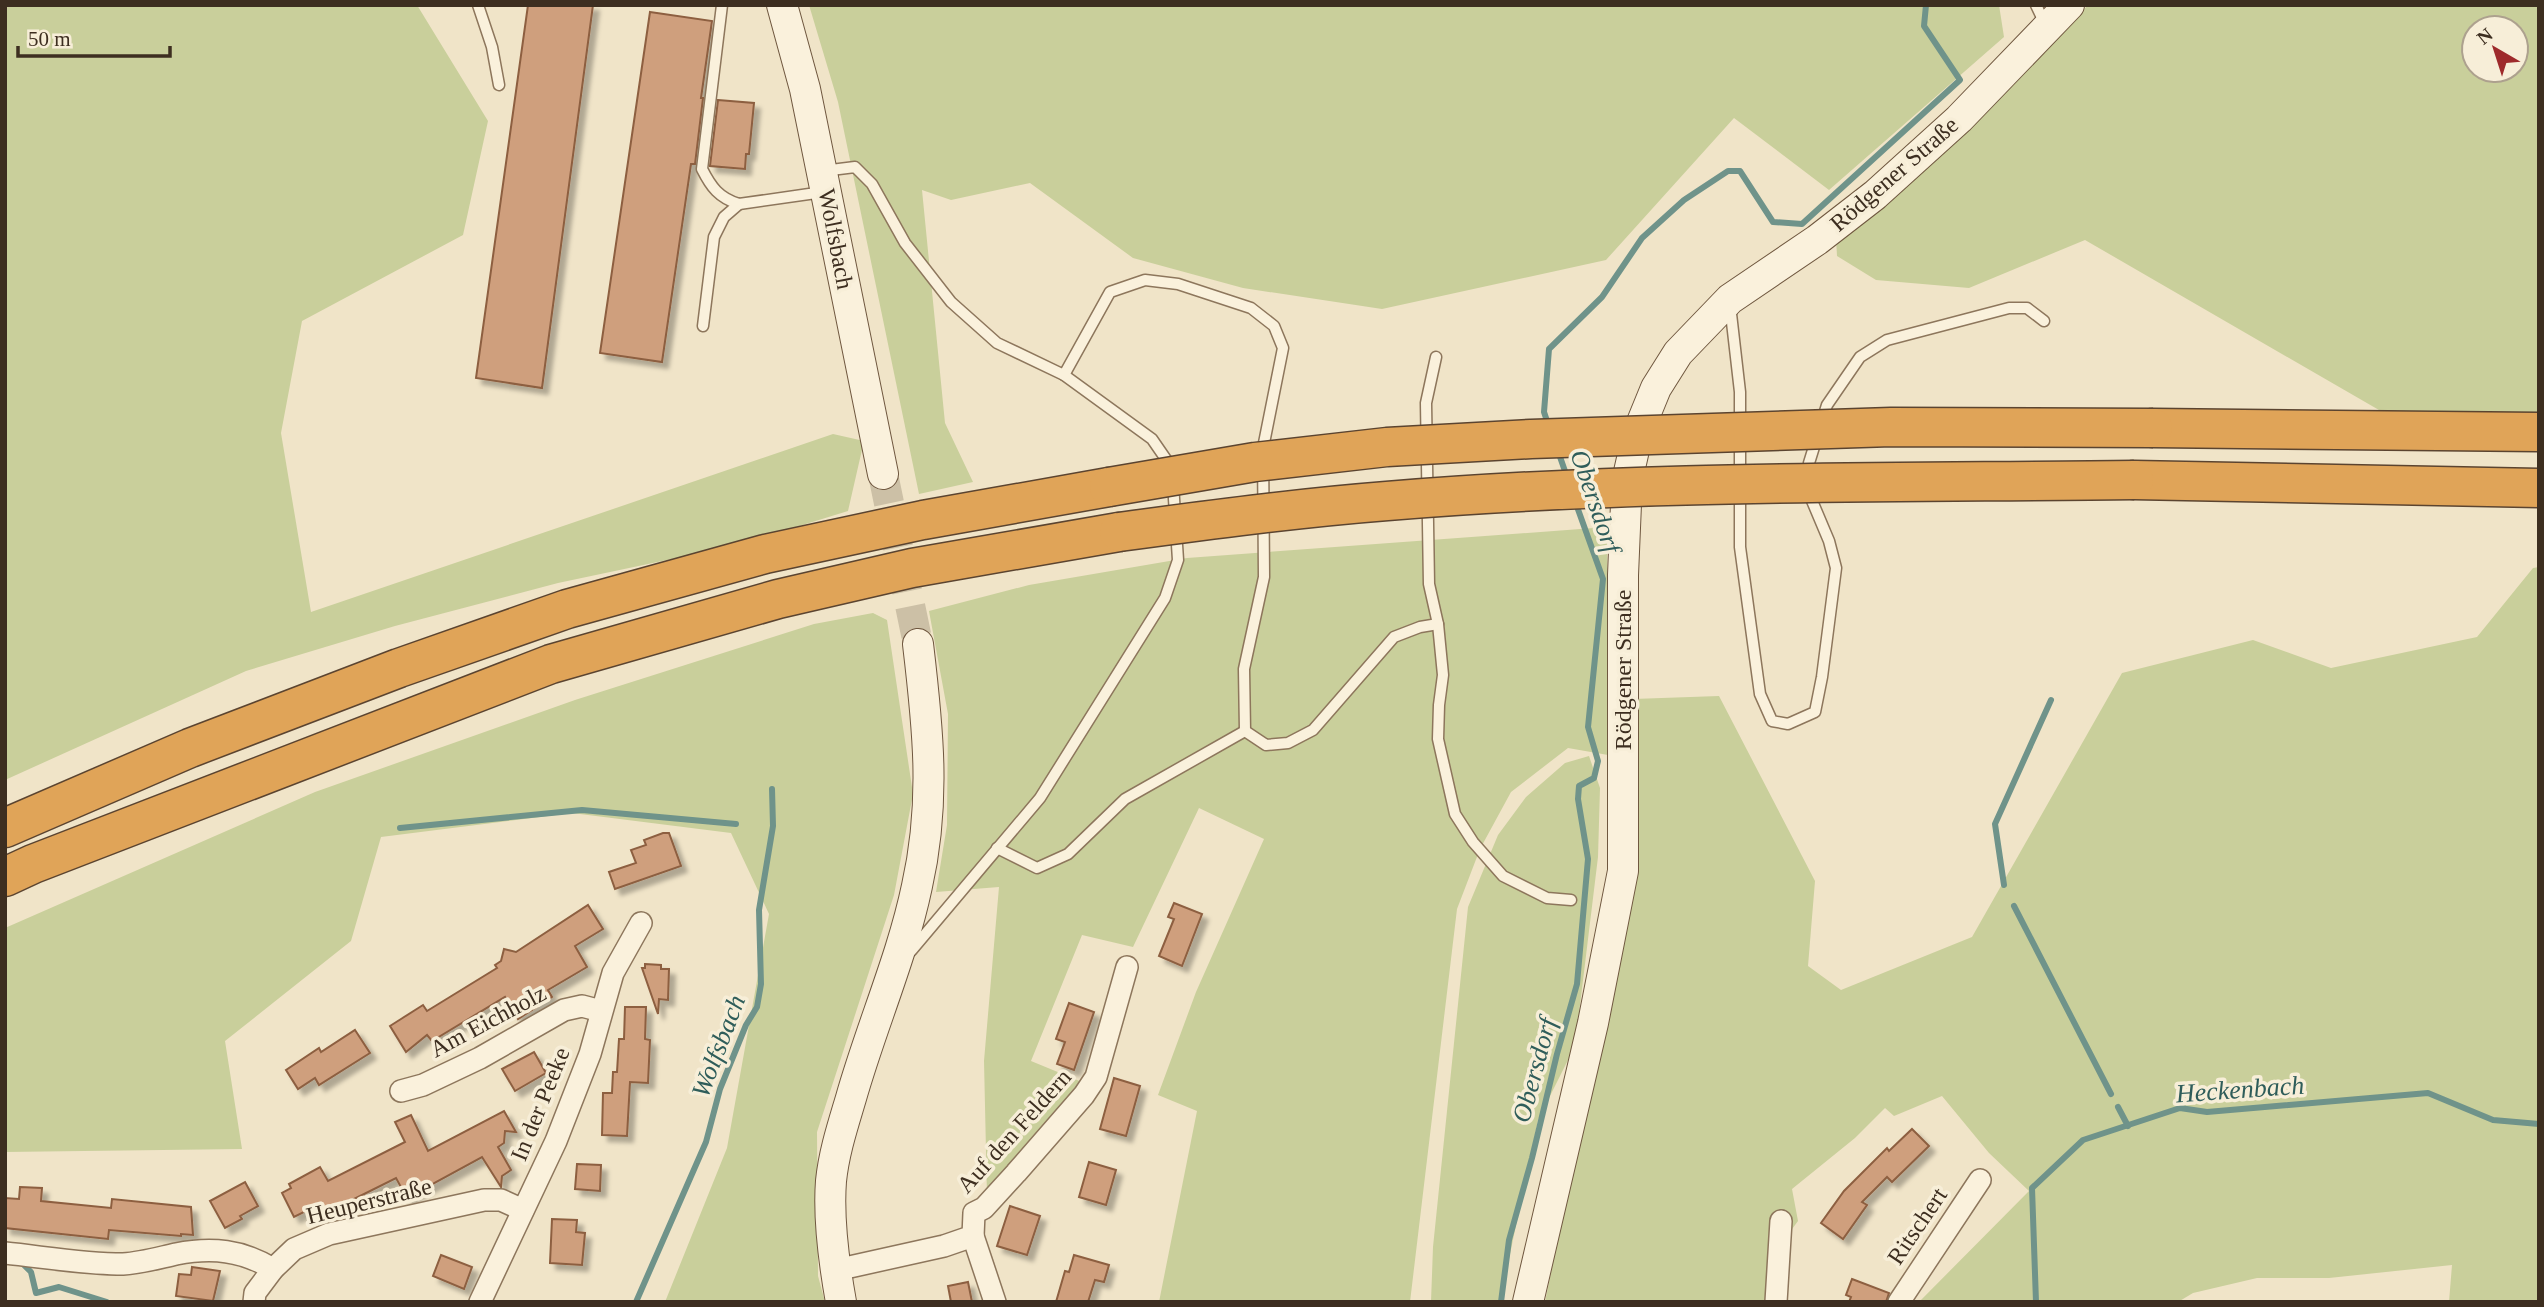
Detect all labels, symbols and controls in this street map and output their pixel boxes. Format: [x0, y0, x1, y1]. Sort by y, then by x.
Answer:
scale bar [18, 14, 170, 58]
north arrow [2460, 14, 2530, 84]
text: N [2473, 24, 2497, 49]
text: 50 m [28, 27, 71, 51]
street label: Rödgener Straße [1825, 111, 1963, 237]
street label: Wolfsbach [814, 186, 858, 292]
water label: Obersdorf [1564, 446, 1628, 560]
street label: Rödgener Straße [1610, 590, 1636, 750]
street label: Am Eichholz [426, 980, 550, 1062]
water label: Wolfsbach [686, 991, 751, 1102]
water label: Obersdorf [1507, 1011, 1563, 1126]
street label: In der Peeke [505, 1044, 575, 1164]
street label: Auf den Feldern [952, 1064, 1076, 1198]
water label: Heckenbach [2174, 1071, 2305, 1109]
street label: Heuperstraße [304, 1173, 434, 1229]
street label: Ritschert [1882, 1183, 1952, 1269]

